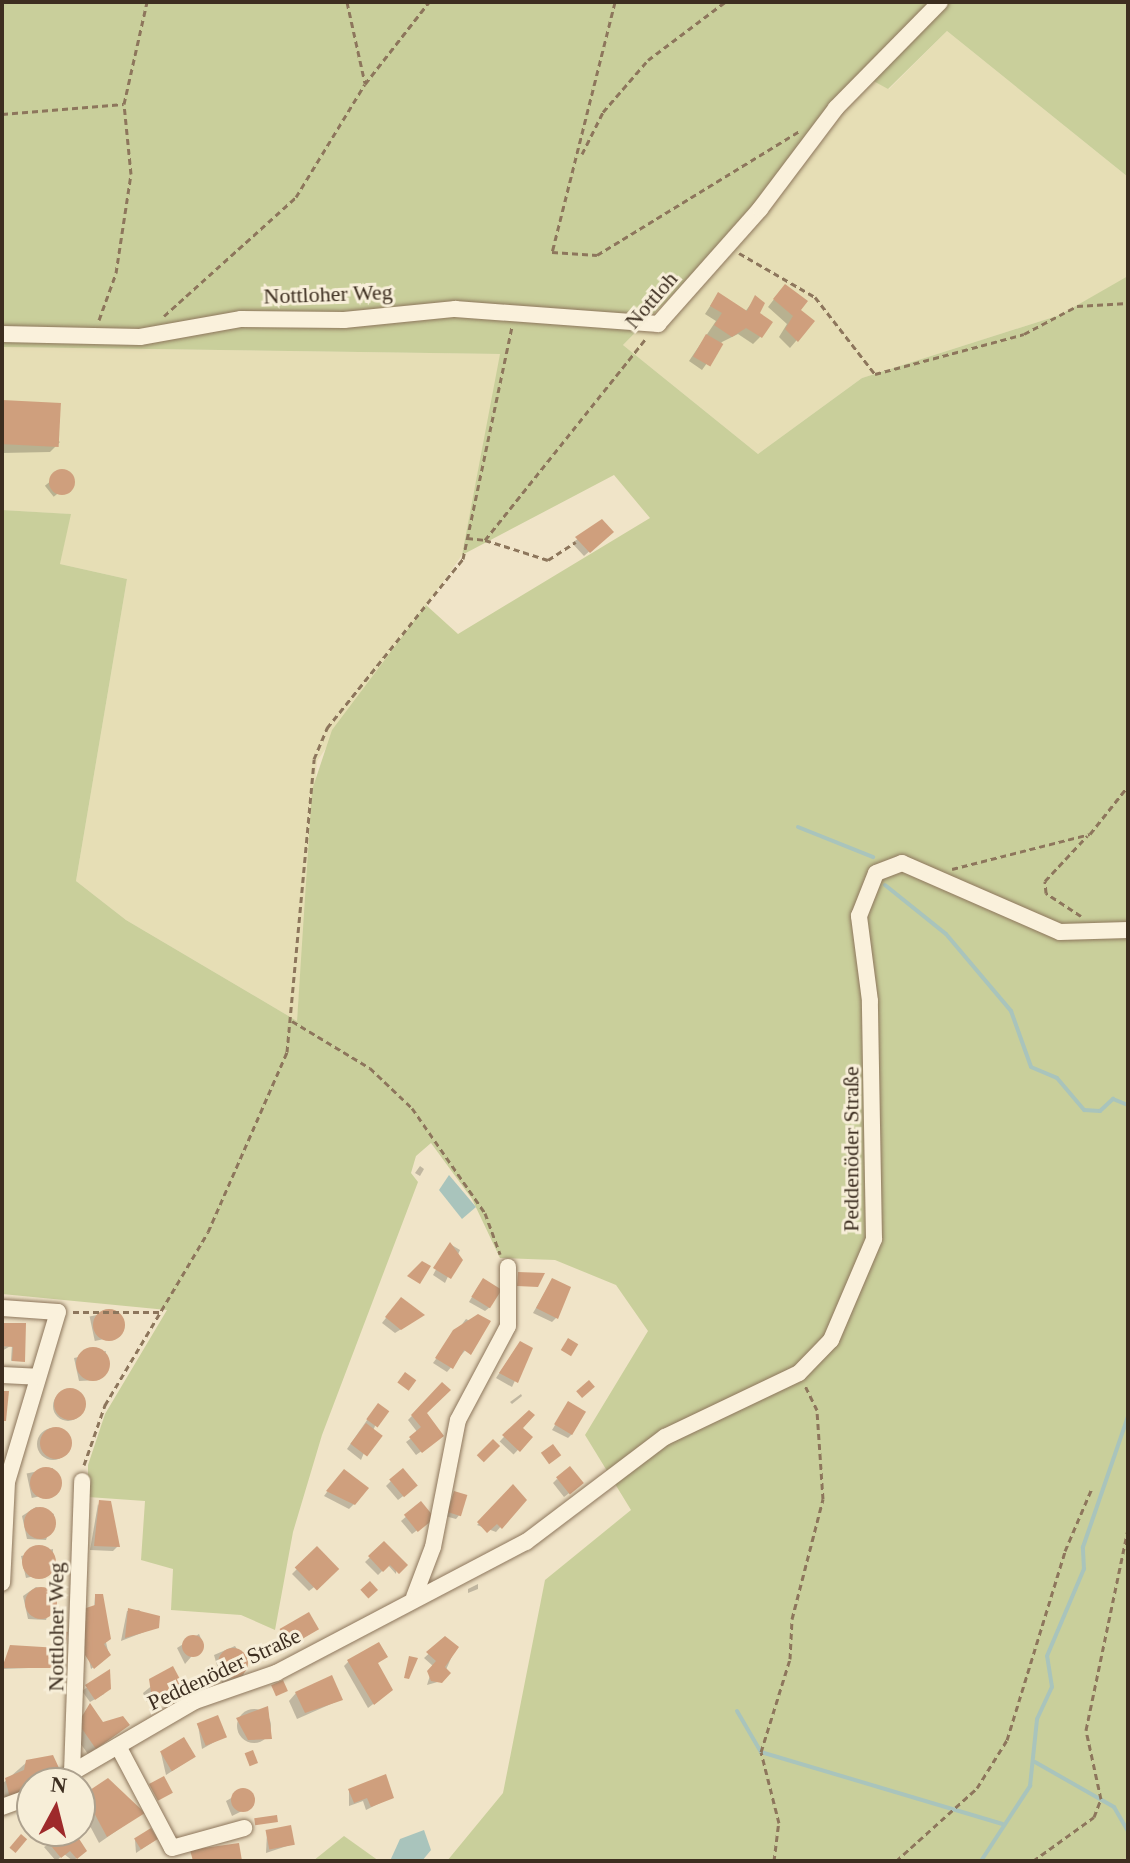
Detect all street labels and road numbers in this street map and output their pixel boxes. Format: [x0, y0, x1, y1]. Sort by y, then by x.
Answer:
street label: Nottloh [619, 266, 683, 334]
street label: Nottloher Weg [263, 279, 393, 309]
street label: Peddenöder Straße [838, 1066, 864, 1232]
street label: Nottloher Weg [43, 1562, 69, 1692]
street label: Peddenöder Straße [143, 1622, 305, 1716]

